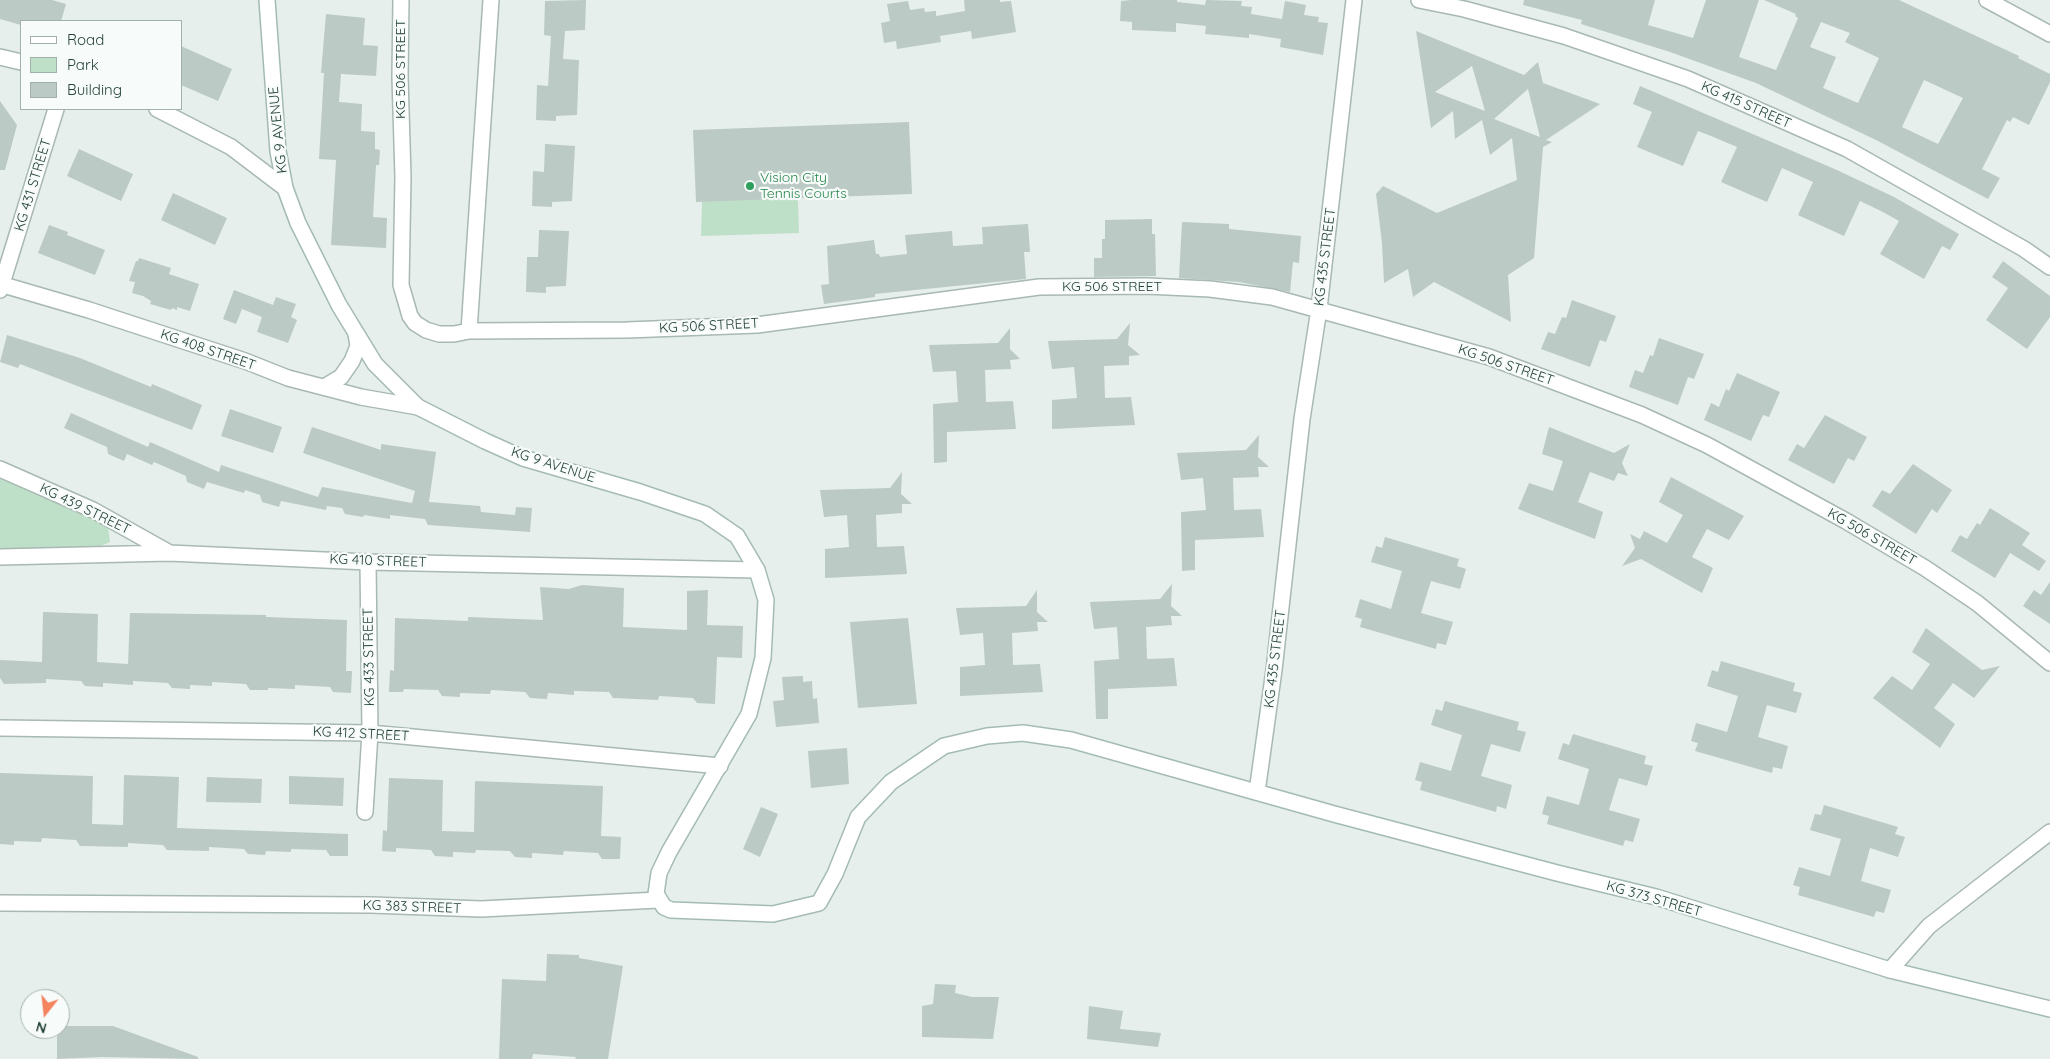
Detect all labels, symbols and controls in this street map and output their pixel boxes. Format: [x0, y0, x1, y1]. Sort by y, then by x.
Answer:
street label: KG 506 STREET [393, 19, 409, 119]
legend [20, 20, 182, 110]
text: Road [67, 30, 104, 49]
text: Park [67, 55, 99, 74]
street label: KG 415 STREET [1698, 78, 1794, 132]
text: Building [67, 80, 122, 99]
street label: KG 9 AVENUE [265, 86, 291, 174]
street label: KG 431 STREET [11, 136, 55, 234]
place label: Vision City Tennis Courts [760, 170, 847, 202]
marker: Vision City Tennis Courts [744, 180, 756, 192]
street label: KG 435 STREET [1311, 207, 1339, 307]
street label: KG 506 STREET [1062, 279, 1162, 295]
street label: KG 506 STREET [659, 315, 759, 337]
street label: KG 408 STREET [158, 326, 258, 374]
street label: KG 506 STREET [1456, 341, 1556, 389]
street label: KG 9 AVENUE [509, 444, 597, 486]
street label: KG 439 STREET [37, 480, 133, 538]
street label: KG 506 STREET [1825, 505, 1919, 569]
street label: KG 410 STREET [329, 551, 427, 571]
street label: KG 433 STREET [360, 608, 378, 706]
street label: KG 435 STREET [1261, 609, 1289, 709]
street label: KG 412 STREET [312, 723, 410, 745]
street label: KG 373 STREET [1604, 877, 1704, 921]
street label: KG 383 STREET [362, 897, 462, 917]
north arrow [20, 989, 70, 1039]
text: N [34, 1017, 49, 1038]

